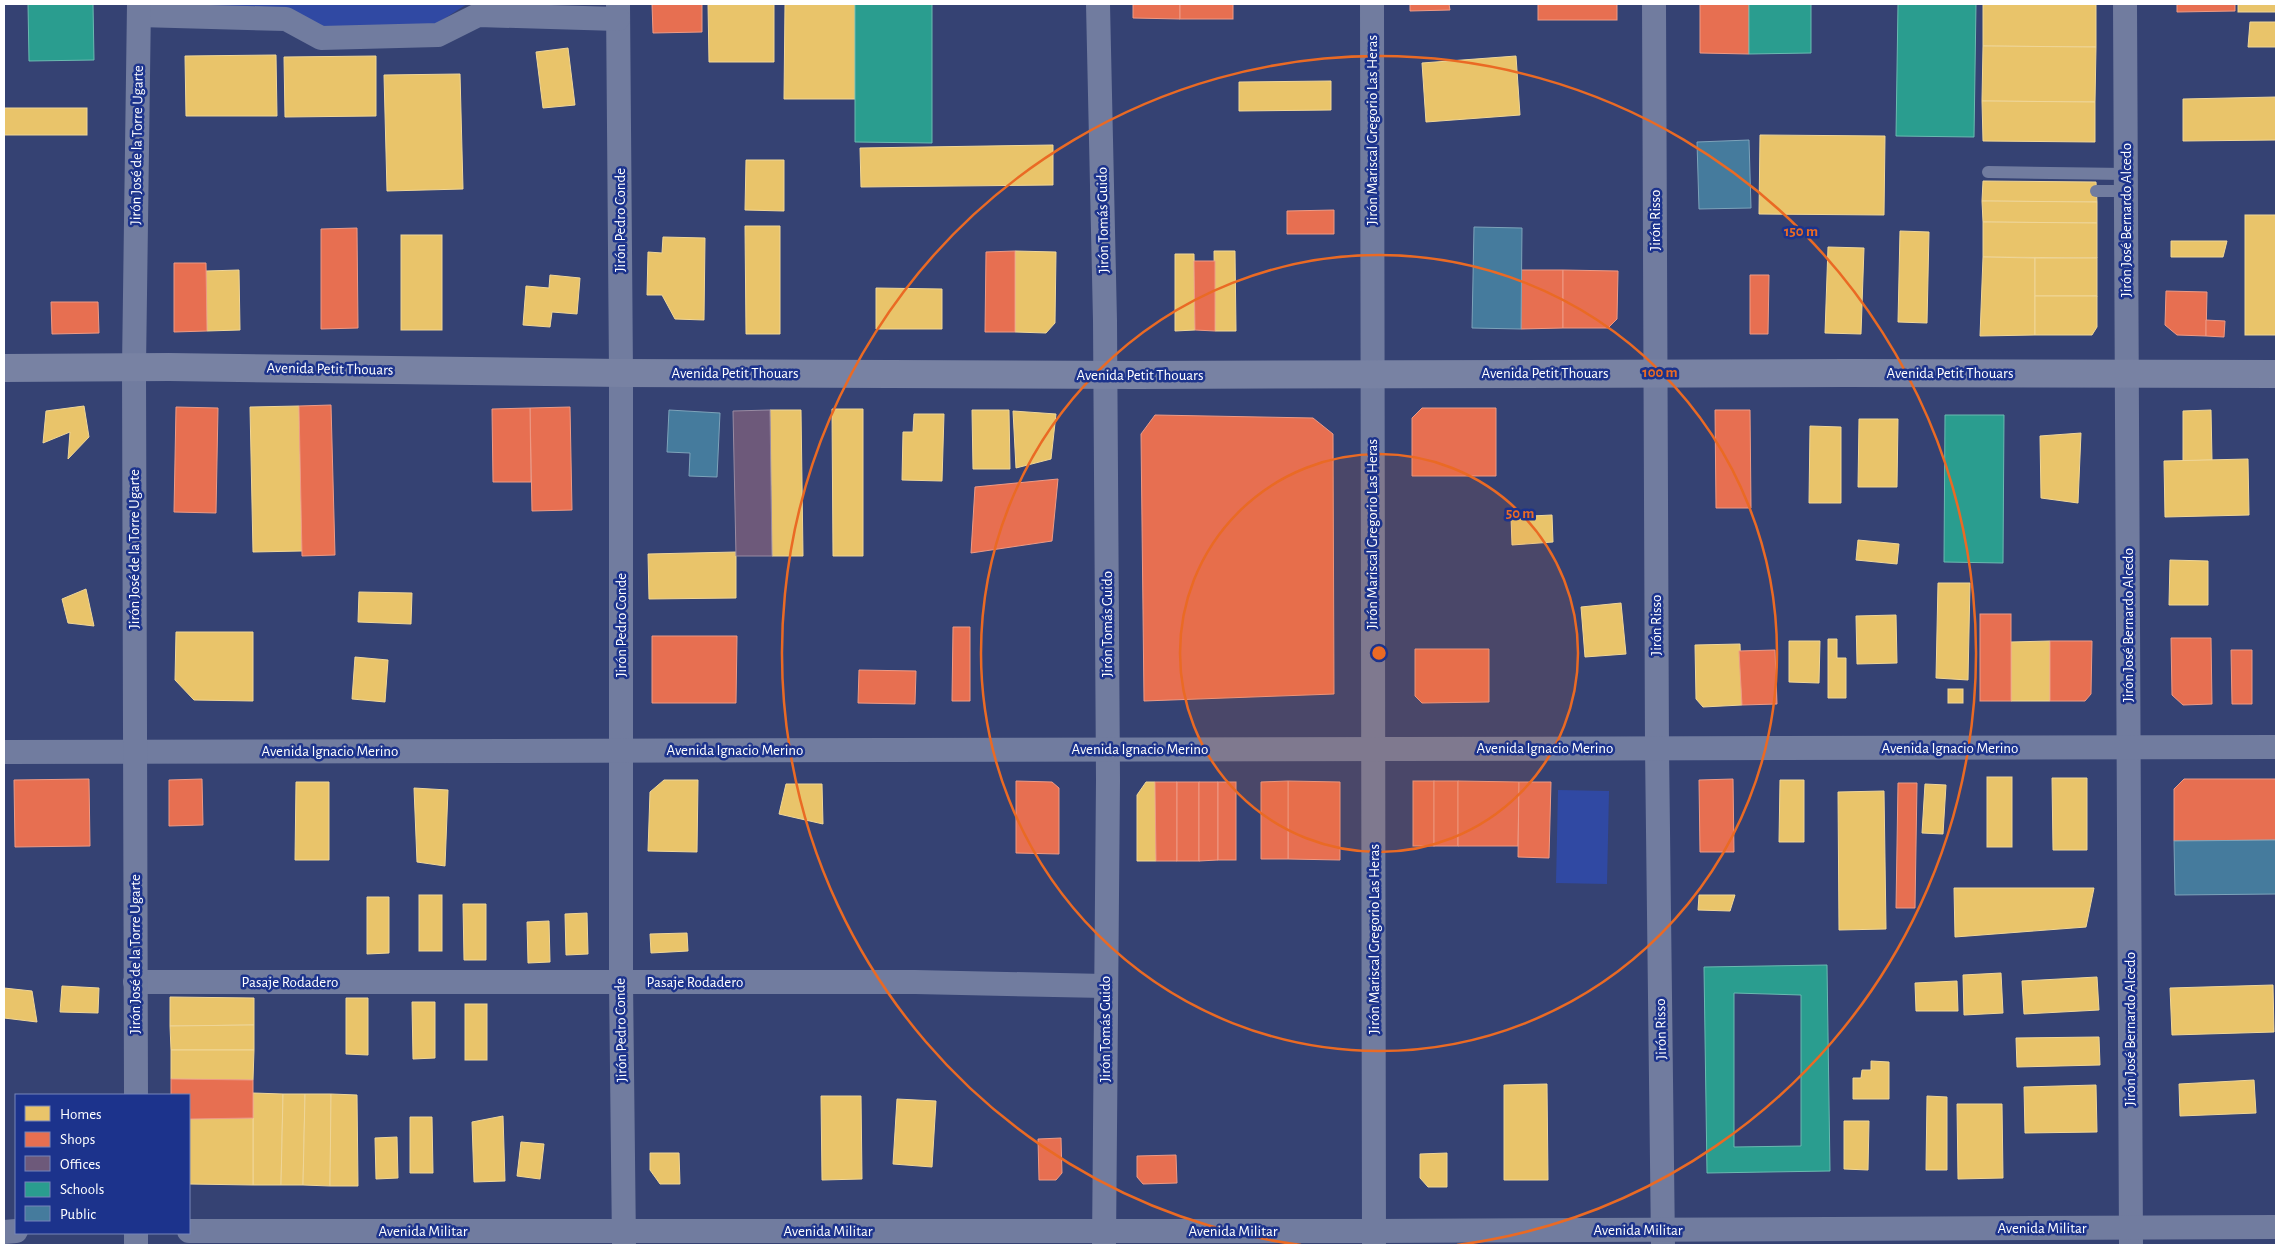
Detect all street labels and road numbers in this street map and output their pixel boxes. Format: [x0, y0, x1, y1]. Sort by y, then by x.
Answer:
street label: Jirón Mariscal Gregorio Las Heras [1365, 35, 1380, 225]
street label: Jirón José de la Torre Ugarte [128, 65, 146, 225]
street label: Jirón José Bernardo Alcedo [2119, 143, 2134, 297]
street label: Jirón Tomás Guido [1095, 167, 1111, 273]
street label: Jirón Pedro Conde [613, 168, 628, 272]
street label: Jirón Risso [1648, 190, 1663, 250]
street label: Avenida Petit Thouars [266, 360, 394, 378]
street label: Avenida Petit Thouars [672, 366, 798, 381]
street label: Avenida Petit Thouars [1482, 366, 1608, 381]
street label: Avenida Petit Thouars [1887, 366, 2013, 381]
street label: Avenida Petit Thouars [1077, 368, 1203, 383]
street label: Jirón Mariscal Gregorio Las Heras [1365, 439, 1380, 629]
street label: Jirón José de la Torre Ugarte [127, 469, 142, 629]
street label: Jirón José Bernardo Alcedo [2121, 548, 2136, 702]
street label: Jirón Tomás Guido [1100, 571, 1115, 677]
street label: Jirón Pedro Conde [614, 573, 629, 677]
street label: Jirón Risso [1649, 595, 1664, 655]
street label: Avenida Ignacio Merino [1477, 741, 1613, 756]
street label: Avenida Ignacio Merino [1882, 741, 2018, 756]
street label: Avenida Ignacio Merino [1072, 742, 1208, 757]
street label: Avenida Ignacio Merino [667, 743, 803, 758]
street label: Avenida Ignacio Merino [262, 744, 398, 759]
street label: Jirón Mariscal Gregorio Las Heras [1367, 844, 1382, 1034]
street label: Jirón José de la Torre Ugarte [128, 874, 143, 1034]
street label: Jirón José Bernardo Alcedo [2123, 952, 2138, 1106]
street label: Pasaje Rodadero [242, 975, 338, 990]
street label: Pasaje Rodadero [647, 975, 743, 990]
street label: Jirón Tomás Guido [1098, 976, 1113, 1082]
street label: Jirón Pedro Conde [613, 978, 629, 1082]
street label: Jirón Risso [1653, 998, 1669, 1060]
street label: Avenida Militar [1997, 1221, 2087, 1236]
street label: Avenida Militar [1593, 1223, 1683, 1238]
street label: Avenida Militar [378, 1224, 468, 1239]
street label: Avenida Militar [783, 1224, 873, 1239]
street label: Avenida Militar [1188, 1224, 1278, 1239]

